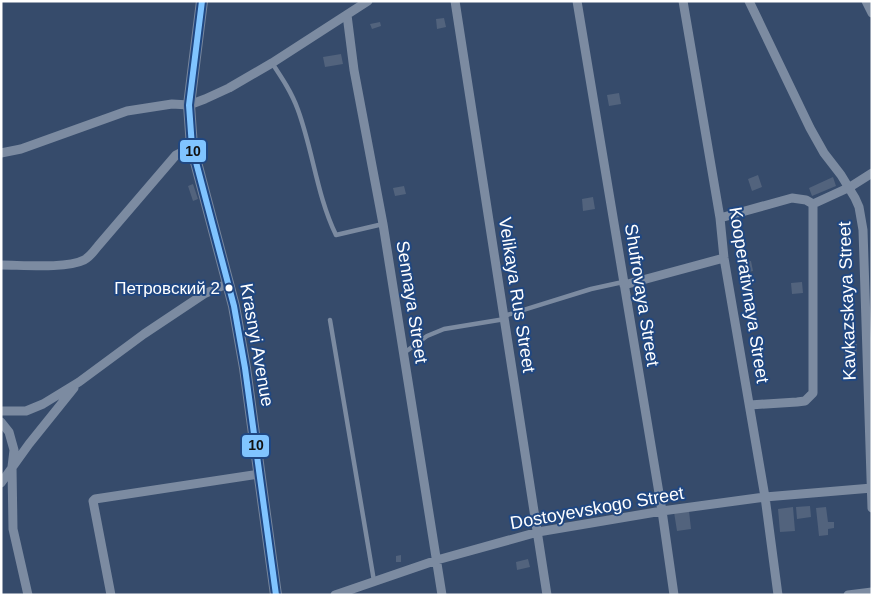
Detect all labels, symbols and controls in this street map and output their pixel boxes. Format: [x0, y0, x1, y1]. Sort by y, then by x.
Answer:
line badge: 10 [179, 139, 207, 163]
text: 10 [185, 143, 201, 159]
street label: Kooperativnaya Street [725, 205, 773, 385]
street label: Velikaya Rus Street [495, 216, 539, 374]
street label: Kavkazskaya Street [834, 221, 860, 381]
street label: Shufrovaya Street [621, 222, 663, 368]
street label: Sennaya Street [392, 239, 432, 365]
place label: Петровский 2 [114, 279, 220, 298]
street label: Krasnyi Avenue [236, 282, 278, 408]
marker: Петровский 2 [224, 283, 234, 293]
line badge: 10 [241, 434, 270, 458]
text: 10 [248, 437, 264, 453]
street label: Dostoyevskogo Street [509, 483, 685, 533]

